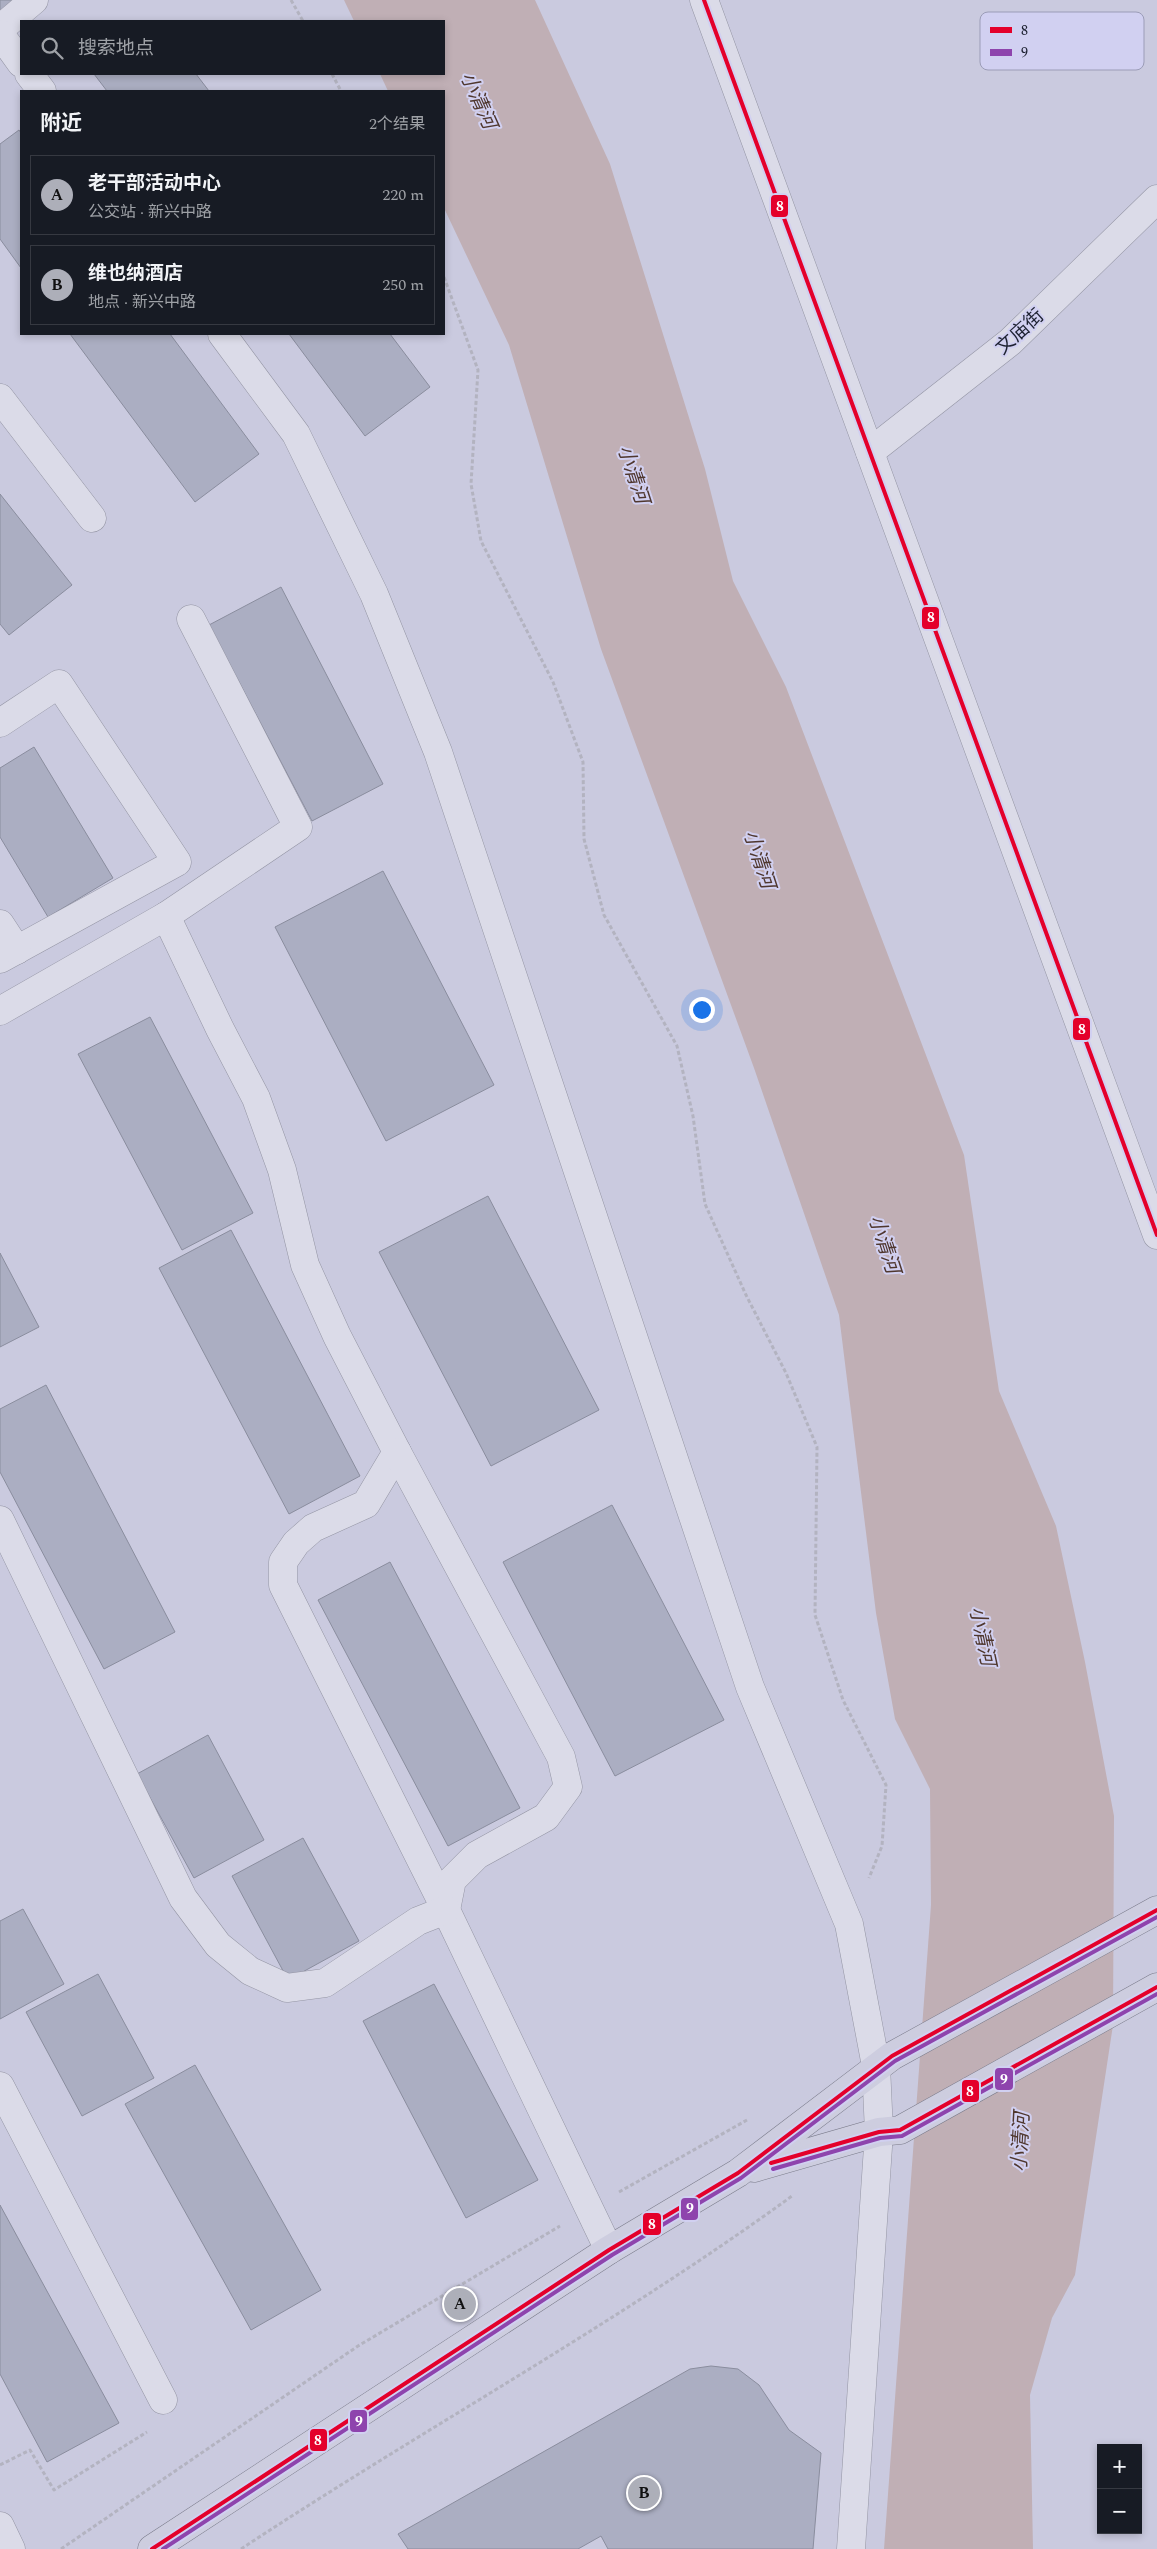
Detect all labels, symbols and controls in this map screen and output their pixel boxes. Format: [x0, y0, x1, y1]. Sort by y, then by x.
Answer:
legend [980, 12, 1144, 70]
search box [20, 20, 445, 75]
text: 8 [1021, 20, 1028, 41]
icon: search [38, 34, 66, 62]
text: 搜索地点 [78, 34, 154, 63]
text: 9 [1021, 42, 1028, 63]
water label: 小清河 [452, 67, 506, 138]
text: 附近 [40, 108, 82, 140]
text: 2个结果 [369, 112, 425, 136]
text: 老干部活动中心 [88, 169, 221, 198]
text: A [51, 183, 63, 207]
text: 220 m [382, 183, 424, 207]
line badge: 8 [770, 194, 789, 218]
text: 8 [776, 196, 784, 217]
text: 公交站 · 新兴中路 [88, 200, 212, 224]
text: 维也纳酒店 [88, 259, 183, 288]
text: B [51, 273, 63, 297]
text: 250 m [382, 273, 424, 297]
text: 地点 · 新兴中路 [88, 290, 196, 314]
street label: 文庙街 [989, 302, 1051, 362]
water label: 小清河 [610, 441, 658, 511]
line badge: 8 [921, 606, 940, 630]
text: 8 [927, 607, 935, 628]
water label: 小清河 [736, 826, 784, 896]
your location [689, 997, 715, 1023]
line badge: 8 [1072, 1017, 1091, 1041]
text: 8 [1078, 1019, 1086, 1040]
water label: 小清河 [861, 1211, 909, 1281]
water label: 小清河 [961, 1604, 1004, 1673]
line badge: 9 [994, 2067, 1014, 2091]
text: 9 [1000, 2069, 1008, 2090]
line badge: 8 [961, 2079, 980, 2103]
text: 8 [966, 2081, 974, 2102]
water label: 小清河 [1004, 2107, 1038, 2173]
line badge: 9 [680, 2197, 699, 2221]
text: 9 [686, 2198, 694, 2219]
line badge: 8 [642, 2212, 662, 2236]
text: 8 [648, 2214, 656, 2235]
pin: A [444, 2285, 476, 2323]
line badge: 9 [349, 2409, 368, 2433]
text: 9 [355, 2411, 363, 2432]
line badge: 8 [309, 2428, 328, 2452]
text: 8 [314, 2430, 322, 2451]
map controls [1097, 2444, 1142, 2534]
button: + [1097, 2444, 1142, 2489]
pin: B [628, 2474, 660, 2512]
button: − [1097, 2489, 1142, 2534]

